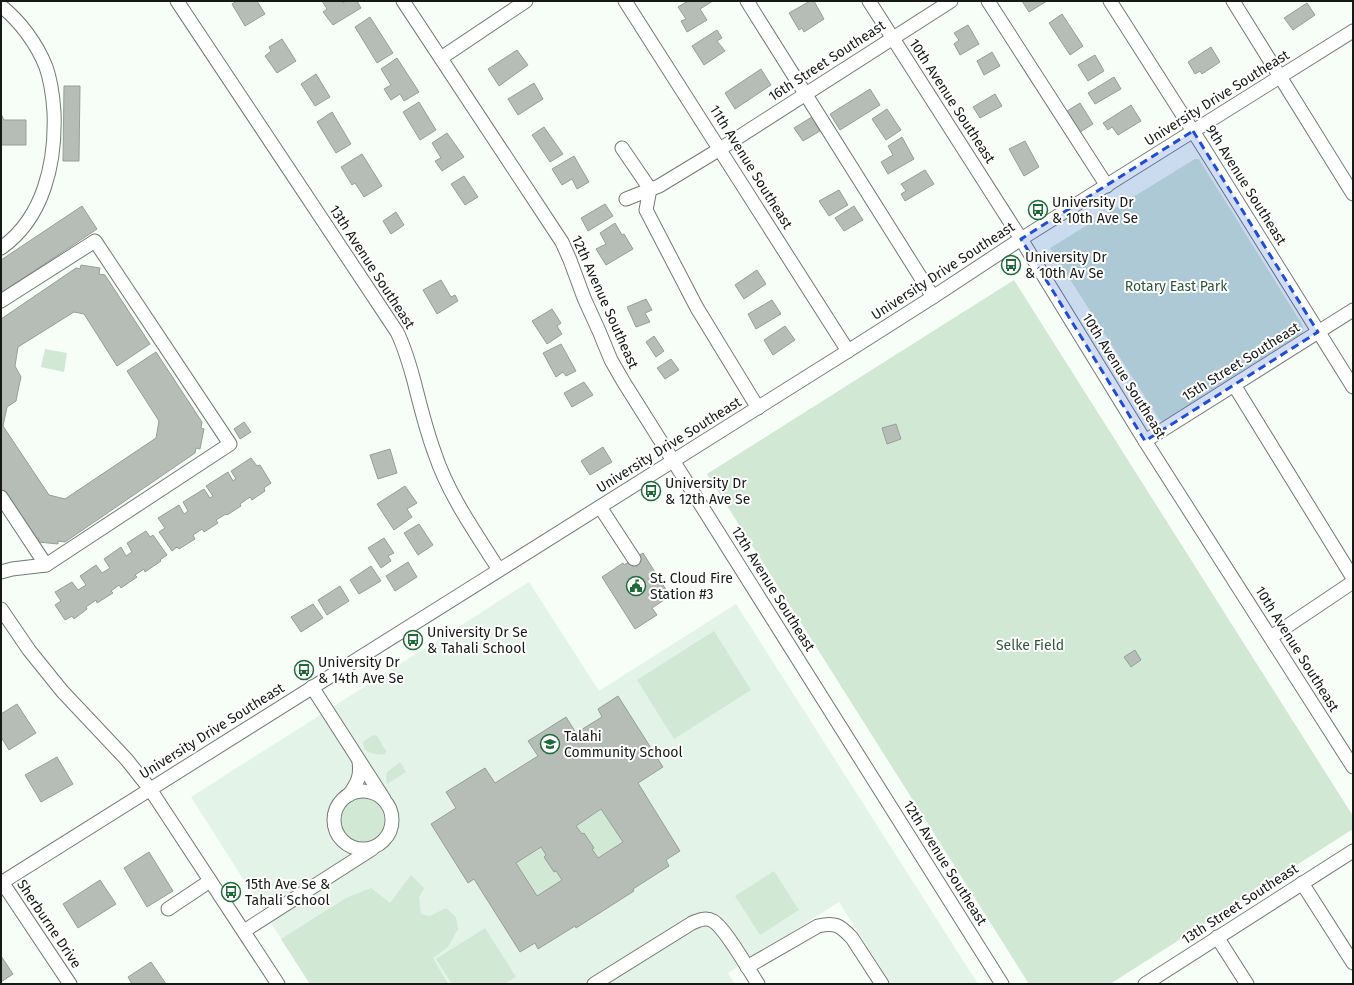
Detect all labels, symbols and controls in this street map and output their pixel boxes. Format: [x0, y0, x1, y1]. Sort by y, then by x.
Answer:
street label: 16th Street Southeast [765, 16, 889, 105]
street label: 10th Avenue Southeast [905, 36, 999, 167]
street label: University Drive Southeast [1141, 46, 1293, 150]
street label: 11th Avenue Southeast [706, 102, 797, 233]
street label: 9th Avenue Southeast [1202, 122, 1290, 249]
place label: University Dr & 10th Ave Se [1052, 194, 1138, 227]
bus stop icon: University Dr & 10th Ave Se [1027, 199, 1049, 221]
street label: 13th Avenue Southeast [326, 202, 419, 333]
street label: University Drive Southeast [868, 218, 1019, 324]
street label: 12th Avenue Southeast [568, 233, 642, 372]
place label: University Dr & 10th Av Se [1025, 249, 1107, 282]
bus stop icon: University Dr & 10th Av Se [1000, 254, 1022, 276]
park label: Rotary East Park [1125, 278, 1228, 295]
street label: 10th Avenue Southeast [1078, 310, 1170, 443]
street label: 15th Street Southeast [1179, 318, 1304, 405]
street label: University Drive Southeast [593, 393, 745, 497]
place label: University Dr & 12th Ave Se [665, 475, 750, 508]
bus stop icon: University Dr & 12th Ave Se [640, 480, 662, 502]
street label: 12th Avenue Southeast [728, 523, 819, 655]
place label: St. Cloud Fire Station #3 [650, 570, 733, 603]
public building icon: St. Cloud Fire Station #3 [625, 575, 647, 597]
street label: 10th Avenue Southeast [1251, 583, 1343, 716]
place label: University Dr Se & Tahali School [427, 624, 528, 657]
bus stop icon: University Dr Se & Tahali School [402, 629, 424, 651]
park label: Selke Field [996, 637, 1064, 654]
place label: University Dr & 14th Ave Se [318, 654, 404, 687]
bus stop icon: University Dr & 14th Ave Se [293, 659, 315, 681]
street label: University Drive Southeast [136, 679, 288, 783]
place label: Talahi Community School [564, 728, 683, 761]
school or university icon: Talahi Community School [539, 733, 561, 755]
street label: 12th Avenue Southeast [900, 797, 991, 929]
street label: 13th Street Southeast [1179, 859, 1302, 948]
street label: Sherburne Drive [13, 876, 85, 972]
place label: 15th Ave Se & Tahali School [245, 876, 330, 909]
bus stop icon: 15th Ave Se & Tahali School [220, 881, 242, 903]

